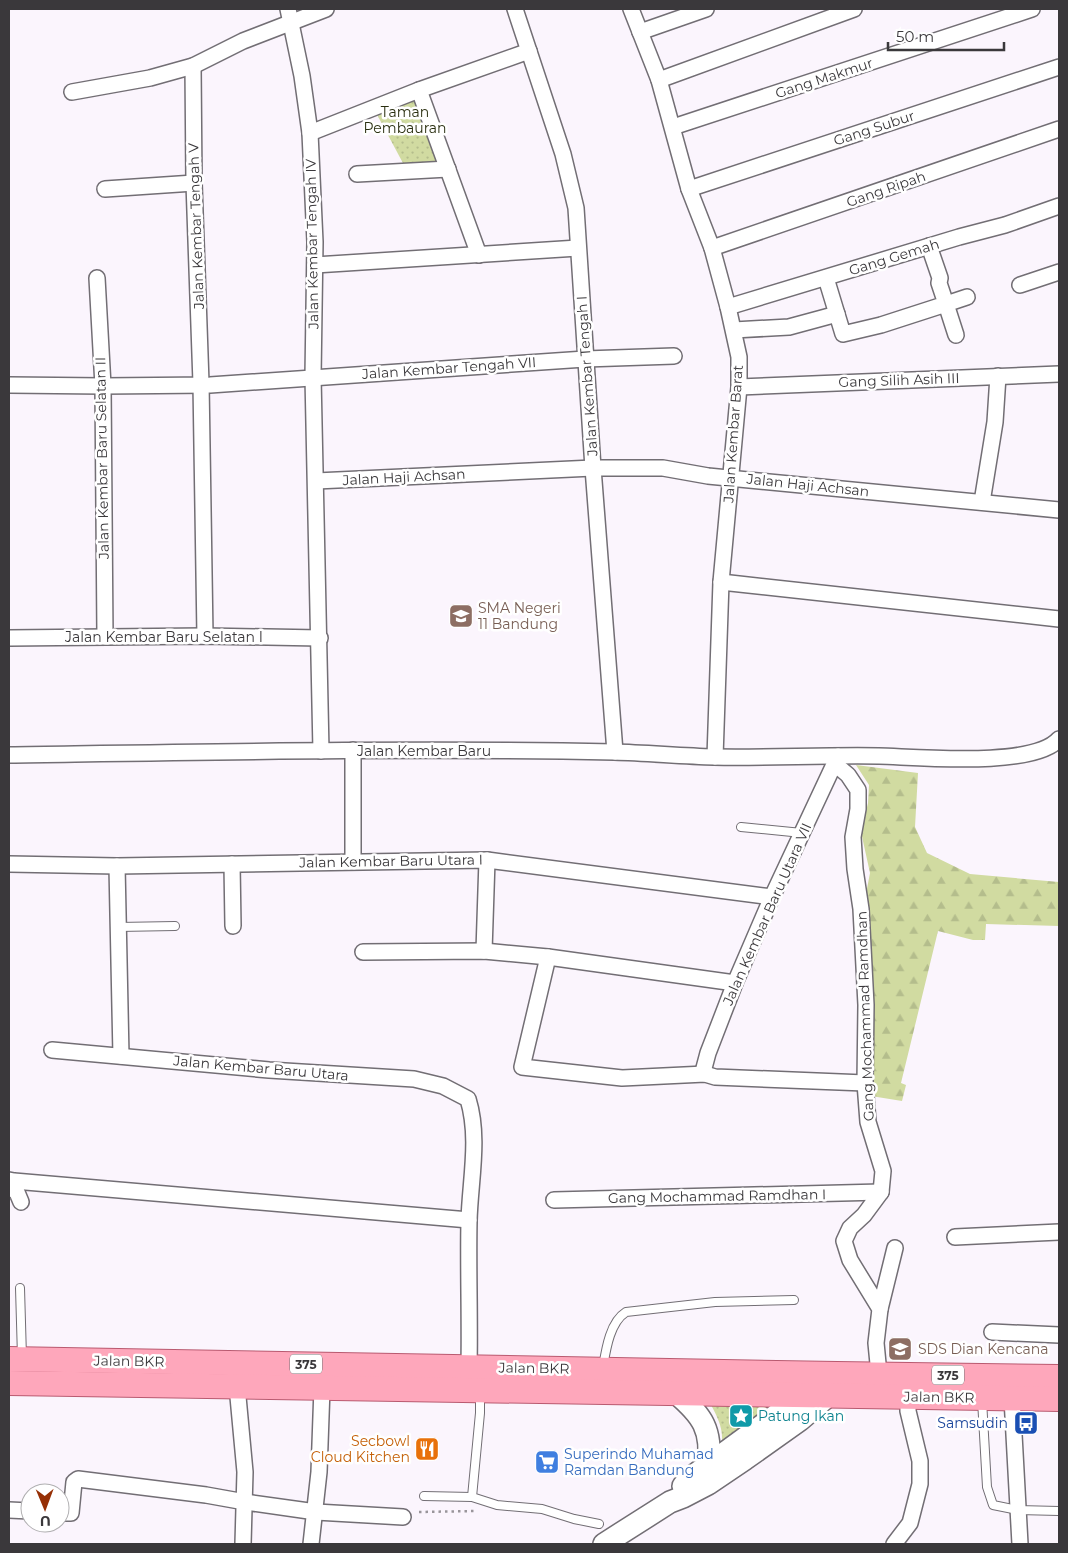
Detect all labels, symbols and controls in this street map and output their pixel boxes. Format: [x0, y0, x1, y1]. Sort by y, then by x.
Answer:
scale bar [888, 20, 1004, 52]
text: 50 m [896, 27, 934, 46]
street label: Gang Makmur [773, 54, 875, 102]
park label: Taman Pembauran [363, 103, 447, 137]
street label: Gang Subur [831, 106, 917, 150]
street label: Jalan Kembar Tengah V [184, 142, 208, 310]
street label: Jalan Kembar Tengah IV [302, 158, 323, 330]
street label: Gang Ripah [844, 167, 928, 211]
street label: Gang Gemah [847, 235, 941, 279]
street label: Jalan Kembar Tengah I [572, 295, 602, 458]
street label: Jalan Kembar Tengah VII [360, 353, 537, 383]
street label: Jalan Kembar Baru Selatan II [91, 357, 113, 560]
street label: Jalan Kembar Barat [719, 364, 747, 505]
street label: Gang Silih Asih III [838, 369, 960, 391]
street label: Jalan Haji Achsan [341, 465, 466, 489]
street label: Jalan Haji Achsan [745, 470, 870, 500]
place label: SMA Negeri 11 Bandung [478, 599, 561, 633]
school or university icon: SMA Negeri 11 Bandung [448, 603, 474, 629]
street label: Jalan Kembar Baru Selatan I [64, 628, 263, 646]
street label: Jalan Kembar Baru [356, 742, 491, 760]
street label: Jalan Kembar Baru Utara VII [718, 820, 815, 1009]
street label: Jalan Kembar Baru Utara I [298, 850, 483, 872]
street label: Gang Mochammad Ramdhan [852, 911, 878, 1121]
street label: Jalan Kembar Baru Utara [172, 1051, 349, 1085]
street label: Gang Mochammad Ramdhan I [608, 1185, 826, 1207]
school or university icon: SDS Dian Kencana [887, 1336, 913, 1362]
place label: SDS Dian Kencana [918, 1340, 1049, 1358]
street label: Jalan BKR [92, 1351, 165, 1371]
road number: 375 [290, 1355, 322, 1374]
street label: Jalan BKR [497, 1358, 570, 1378]
road number: 375 [932, 1366, 964, 1384]
street label: Jalan BKR [902, 1387, 975, 1407]
place icon: Patung Ikan [728, 1403, 754, 1429]
place label: Patung Ikan [758, 1407, 844, 1425]
bus stop icon: Samsudin [1013, 1410, 1039, 1436]
place label: Samsudin [937, 1414, 1008, 1432]
place label: Secbowl Cloud Kitchen [311, 1432, 410, 1466]
restaurant icon: Secbowl Cloud Kitchen [414, 1436, 440, 1462]
place label: Superindo Muhamad Ramdan Bandung [564, 1445, 714, 1479]
supermarket icon: Superindo Muhamad Ramdan Bandung [534, 1449, 560, 1475]
north arrow [20, 1483, 70, 1533]
text: U [40, 1512, 51, 1530]

